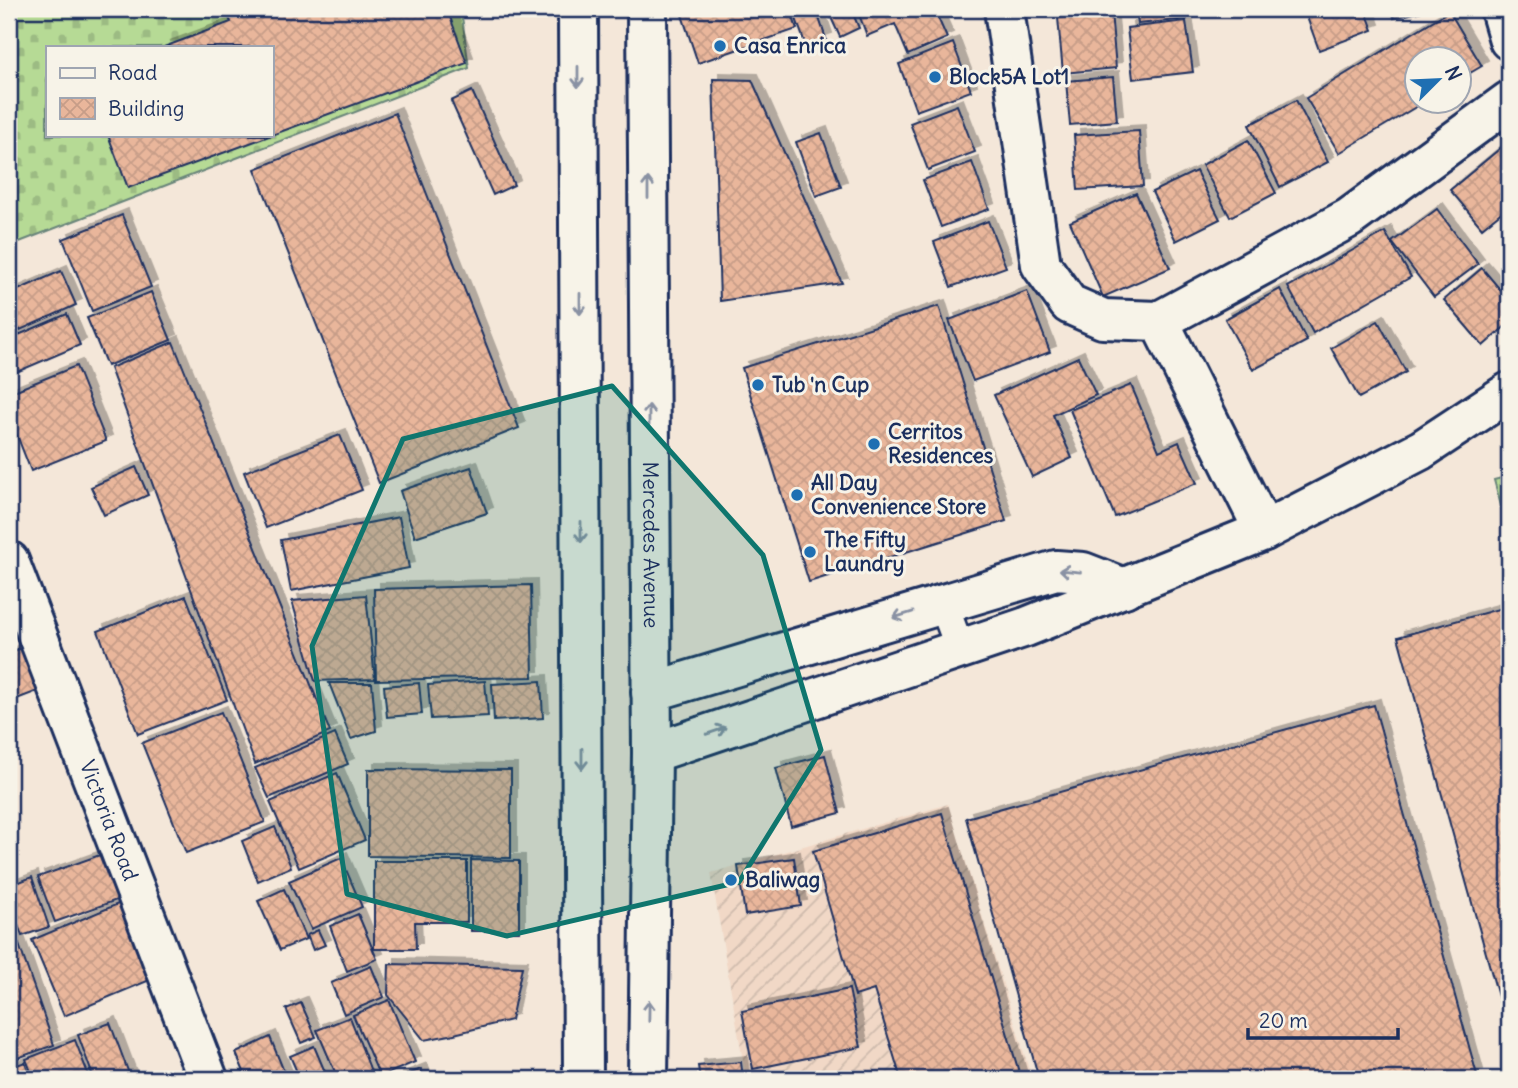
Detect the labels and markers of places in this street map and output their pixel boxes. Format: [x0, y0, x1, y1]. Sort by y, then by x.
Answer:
place label: Casa Enrica [734, 32, 846, 59]
marker: Casa Enrica [712, 38, 728, 54]
place label: Block5A Lot1 [949, 63, 1069, 90]
marker: Block5A Lot1 [927, 69, 943, 85]
place label: Tub 'n Cup [772, 371, 869, 398]
marker: Tub 'n Cup [750, 377, 766, 393]
place label: Cerritos Residences [888, 418, 994, 469]
marker: Cerritos Residences [866, 436, 882, 452]
place label: All Day Convenience Store [811, 469, 986, 520]
marker: All Day Convenience Store [789, 487, 805, 503]
place label: The Fifty Laundry [824, 526, 906, 577]
marker: The Fifty Laundry [802, 544, 818, 560]
place label: Baliwag [745, 866, 820, 893]
marker: Baliwag [723, 872, 739, 888]

